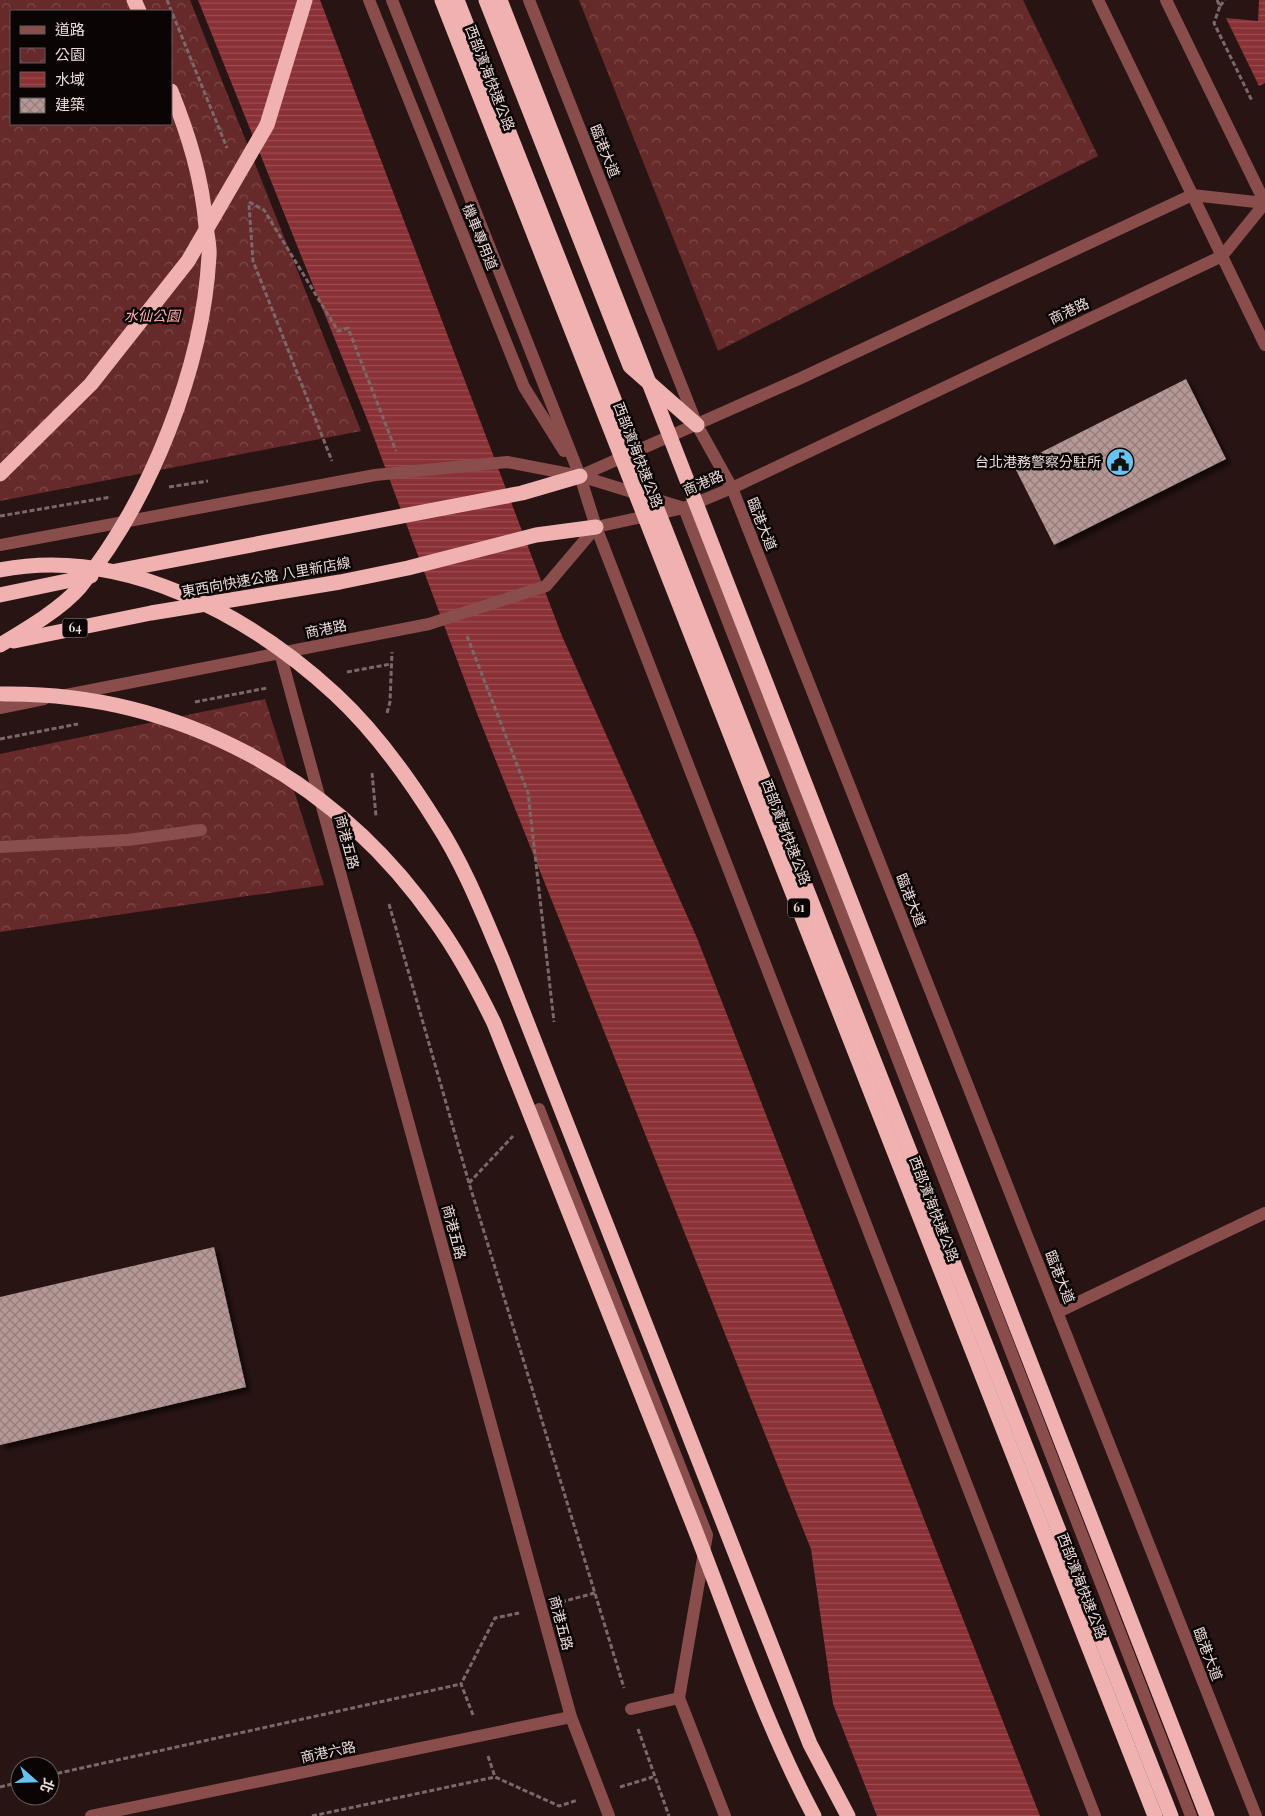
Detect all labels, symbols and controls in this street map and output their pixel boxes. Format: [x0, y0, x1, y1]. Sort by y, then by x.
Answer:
legend [10, 10, 172, 125]
text: 道路 [55, 19, 85, 39]
street label: 西部濱海快速公路 [462, 22, 519, 134]
text: 公園 [55, 44, 85, 64]
text: 水域 [55, 69, 85, 89]
text: 建築 [55, 94, 85, 114]
street label: 臨港大道 [586, 121, 625, 180]
street label: 機車專用道 [459, 201, 502, 273]
street label: 商港路 [1046, 293, 1092, 328]
park label: 水仙公園 [124, 306, 182, 325]
street label: 西部濱海快速公路 [610, 399, 667, 511]
public building icon: 台北港務警察分駐所 [1105, 447, 1135, 477]
place label: 台北港務警察分駐所 [975, 452, 1101, 471]
street label: 商港路 [680, 466, 726, 499]
street label: 臨港大道 [743, 494, 782, 553]
street label: 東西向快速公路 八里新店線 [180, 552, 352, 601]
street label: 商港路 [303, 615, 348, 642]
road number: 64 [62, 618, 88, 638]
street label: 西部濱海快速公路 [758, 776, 815, 888]
street label: 商港五路 [331, 812, 364, 871]
street label: 臨港大道 [892, 870, 931, 929]
road number: 61 [788, 898, 810, 918]
street label: 西部濱海快速公路 [906, 1153, 963, 1265]
street label: 商港五路 [438, 1202, 471, 1261]
street label: 臨港大道 [1041, 1247, 1080, 1306]
street label: 西部濱海快速公路 [1054, 1530, 1111, 1642]
street label: 商港五路 [545, 1593, 578, 1652]
street label: 臨港大道 [1190, 1624, 1227, 1683]
street label: 商港六路 [299, 1736, 357, 1767]
north arrow [10, 1756, 60, 1806]
text: 北 [36, 1776, 59, 1795]

